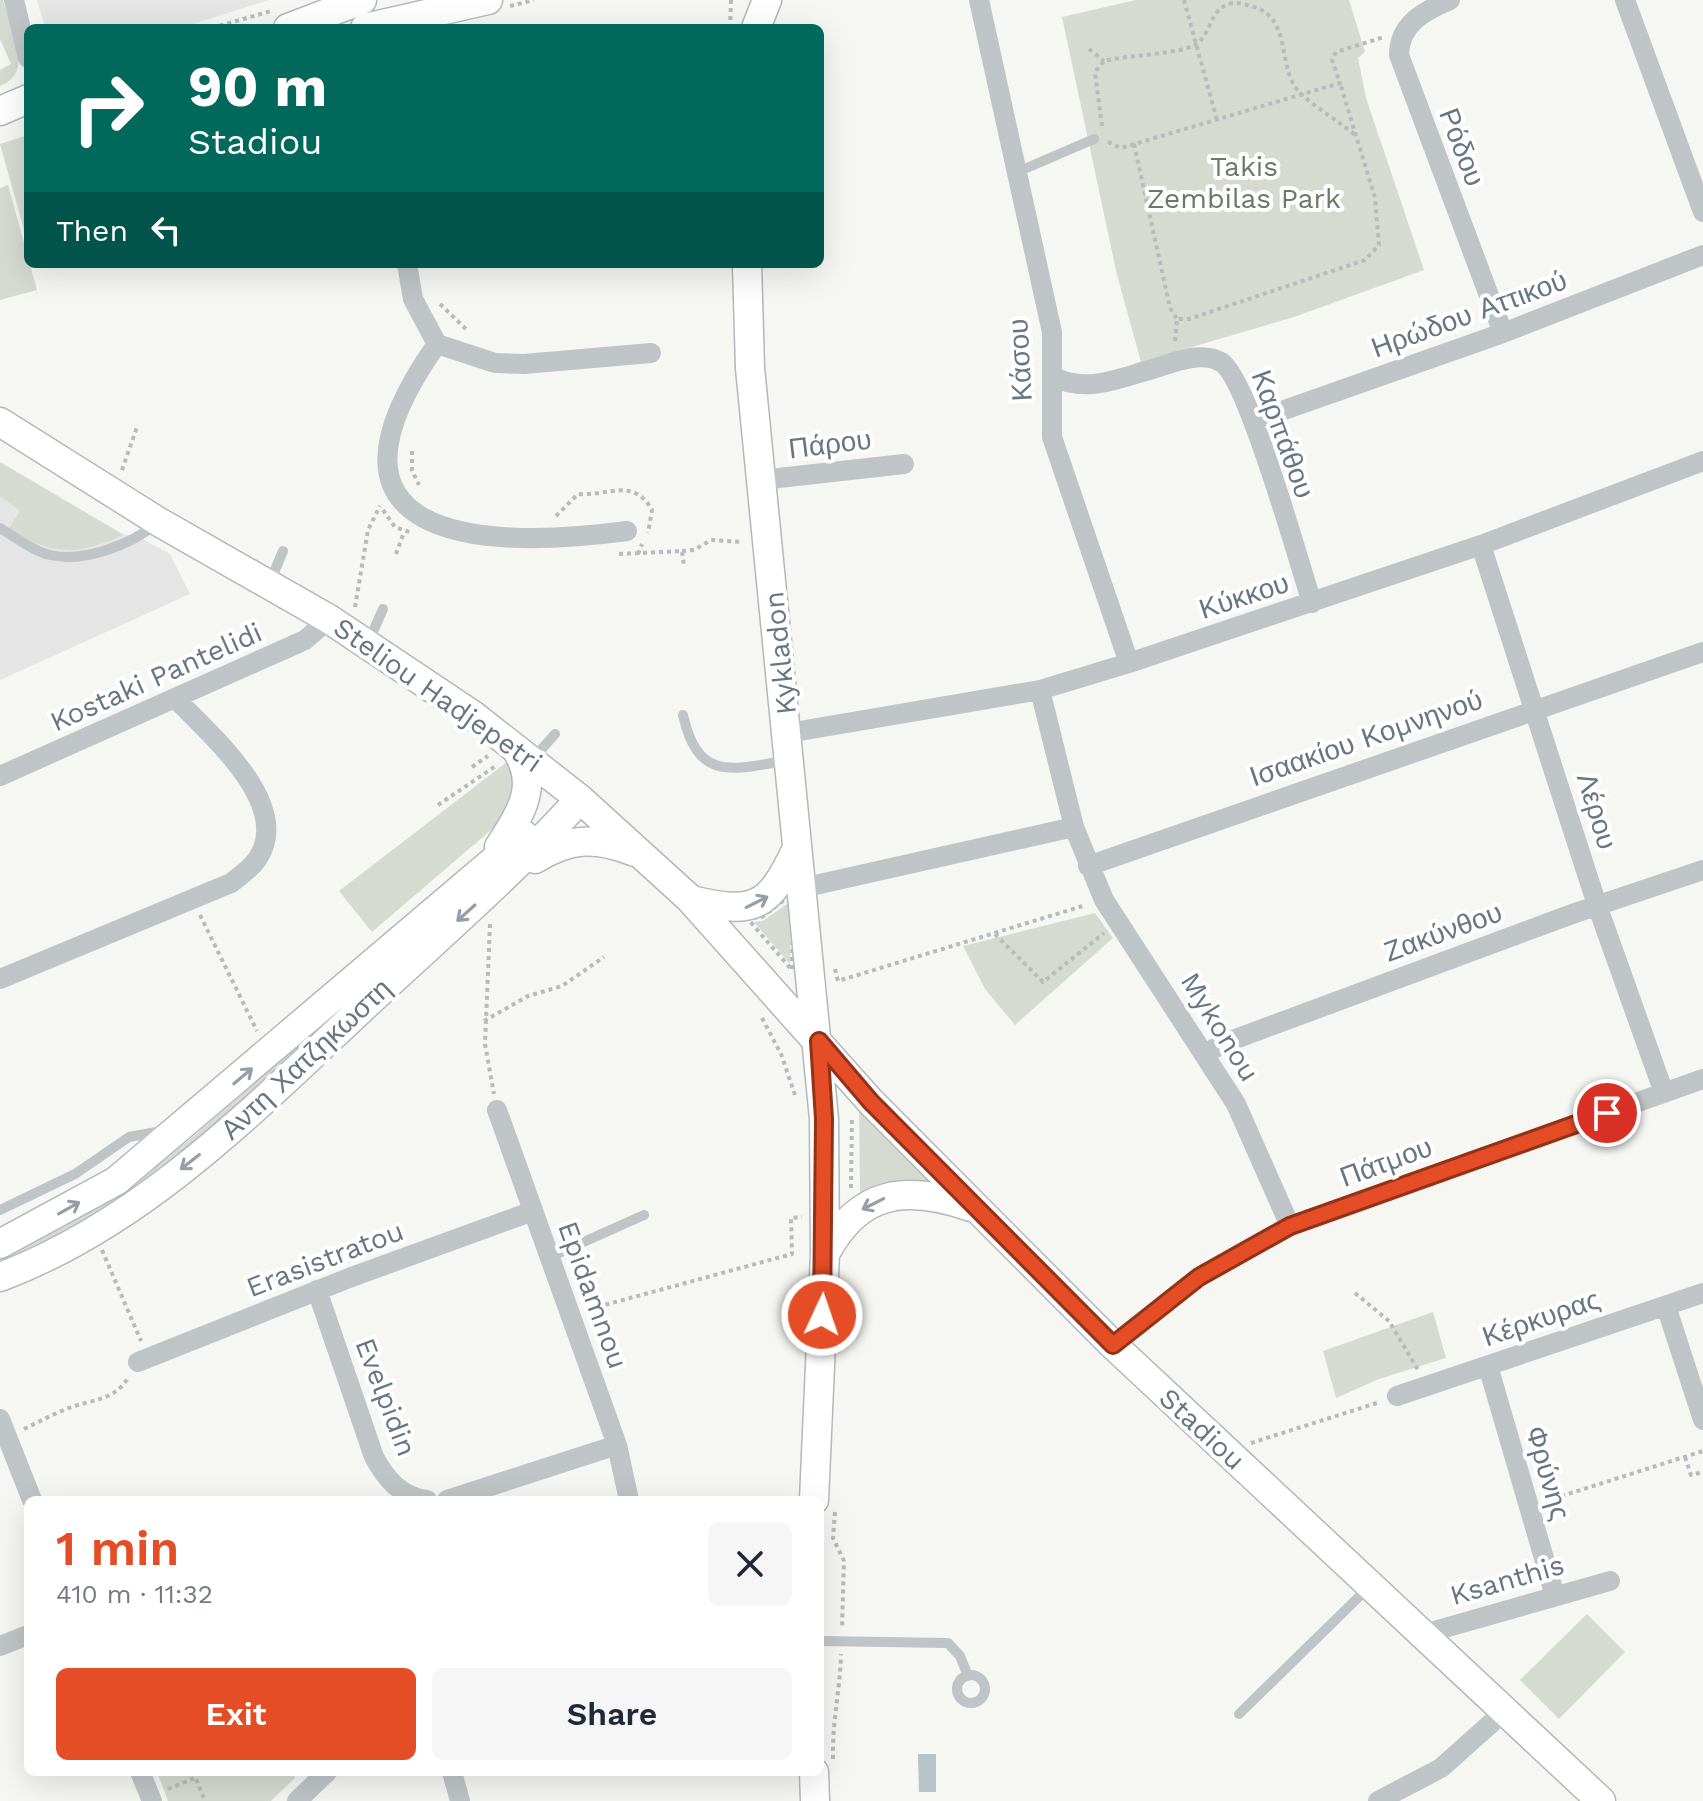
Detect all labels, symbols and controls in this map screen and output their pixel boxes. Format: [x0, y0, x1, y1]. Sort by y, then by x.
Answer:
text: 90 m [188, 54, 327, 120]
icon: right [56, 56, 160, 160]
street label: Ρόδου [1432, 103, 1492, 191]
text: Stadiou [188, 121, 323, 163]
park label: Takis Zembilas Park [1147, 150, 1341, 215]
icon: left [144, 208, 188, 252]
text: Then [56, 213, 128, 248]
street label: Ηρώδου Αττικού [1367, 263, 1571, 365]
street label: Κάσου [1001, 318, 1039, 402]
street label: Καρπάθου [1245, 366, 1321, 502]
street label: Πάρου [787, 423, 873, 465]
street label: Κύκκου [1195, 566, 1293, 626]
street label: Kykladon [757, 590, 803, 716]
street label: Steliou Hadjepetri [327, 611, 549, 779]
street label: Kostaki Pantelidi [45, 616, 267, 738]
street label: Ισαακίου Κομνηνού [1245, 683, 1487, 793]
street label: Λέρου [1570, 769, 1624, 853]
one-way arrow [745, 894, 769, 909]
street label: Ζακύνθου [1380, 895, 1506, 969]
one-way arrow [456, 904, 476, 922]
street label: Mykonou [1174, 967, 1266, 1087]
street label: Αντη Χατζηκωστη [214, 972, 398, 1146]
one-way arrow [232, 1067, 253, 1085]
pin [1573, 1079, 1641, 1147]
icon: arrive [1585, 1091, 1629, 1135]
street label: Πάτμου [1335, 1130, 1437, 1194]
one-way arrow [180, 1154, 201, 1171]
one-way arrow [862, 1196, 886, 1212]
one-way arrow [57, 1199, 80, 1215]
street label: Erasistratou [242, 1214, 408, 1304]
street label: Epidamnou [551, 1217, 635, 1373]
position arrow [780, 1273, 864, 1357]
street label: Κέρκυρας [1478, 1283, 1604, 1353]
street label: Evelpidin [348, 1333, 424, 1461]
street label: Stadiou [1152, 1381, 1252, 1477]
street label: Φρύνης [1519, 1422, 1577, 1524]
text: 1 min [56, 1520, 179, 1577]
button: close [708, 1522, 792, 1606]
street label: Ksanthis [1446, 1548, 1568, 1612]
text: 410 m · 11:32 [56, 1579, 213, 1609]
button: Exit [56, 1668, 416, 1760]
button: Share [432, 1668, 792, 1760]

